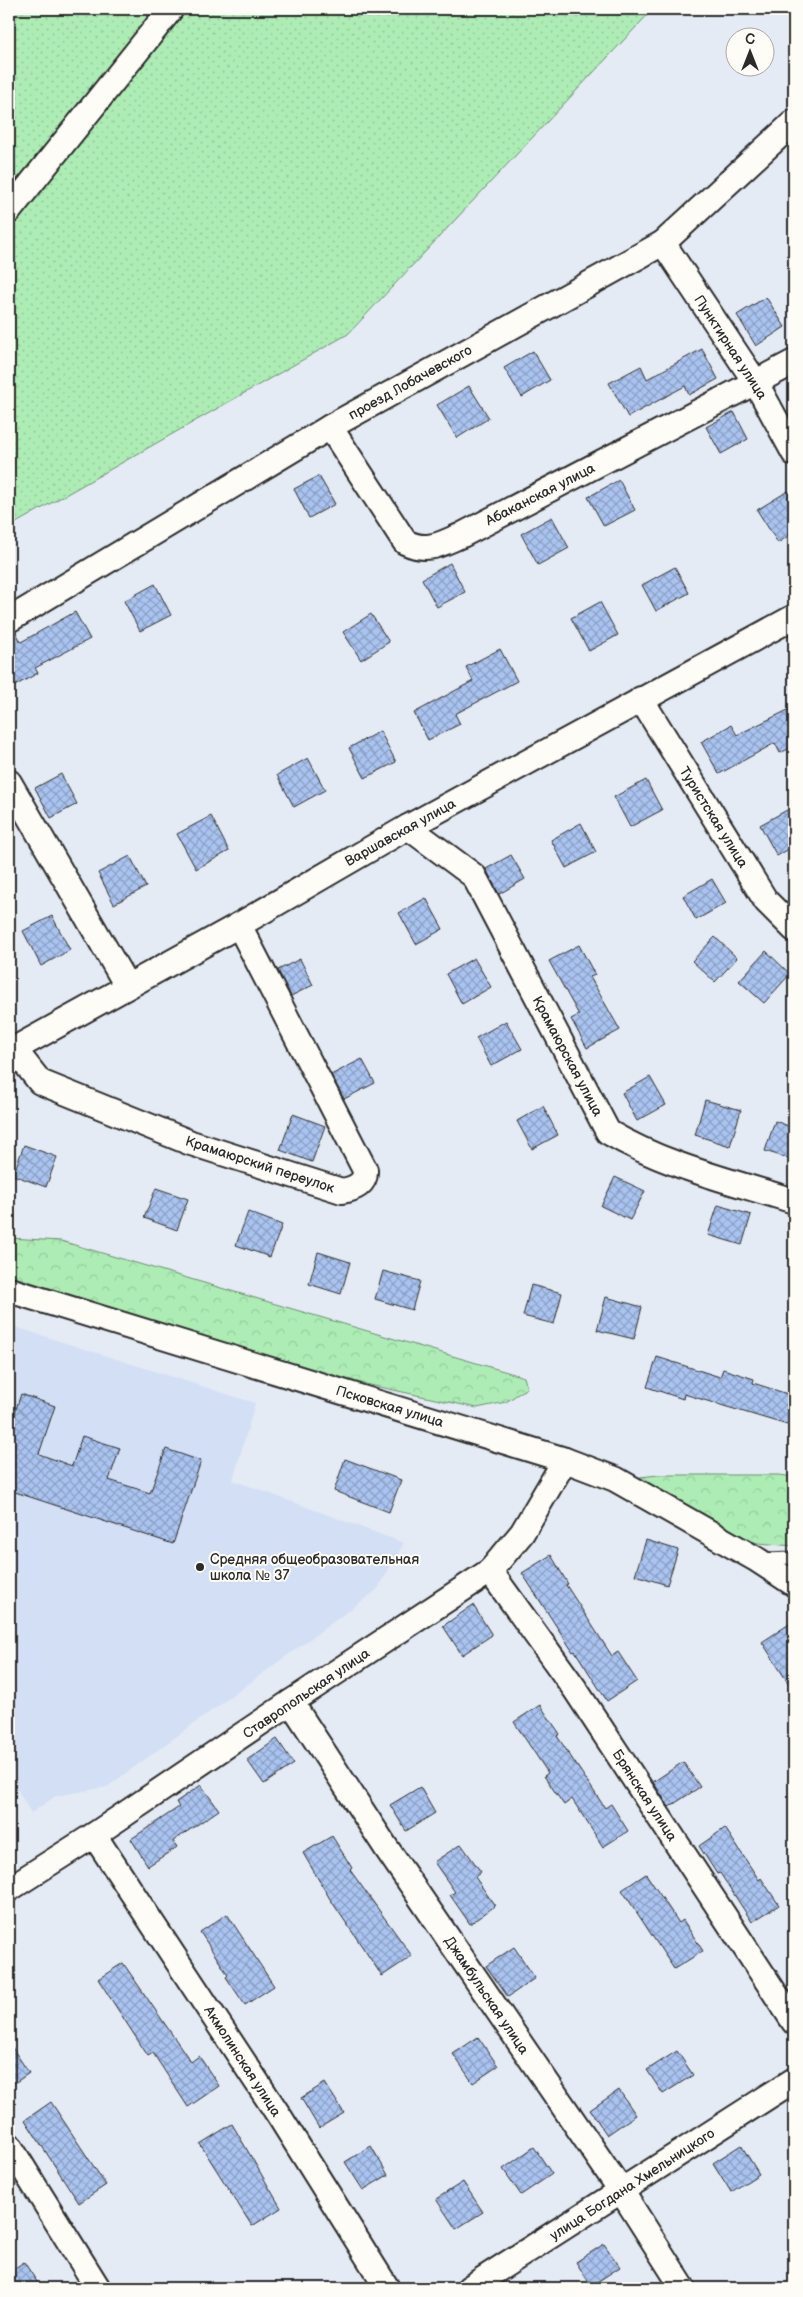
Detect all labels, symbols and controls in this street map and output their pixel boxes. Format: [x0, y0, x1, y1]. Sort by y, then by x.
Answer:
north arrow [726, 28, 776, 78]
text: С [745, 31, 755, 48]
street label: Пунктирная улица [690, 292, 771, 403]
street label: проезд Лобачевского [346, 341, 475, 423]
street label: Абаканская улица [482, 459, 598, 530]
street label: Туристская улица [676, 764, 752, 872]
street label: Варшавская улица [342, 795, 459, 870]
street label: Крамаюрская улица [529, 993, 607, 1120]
street label: Крамаюрский переулок [183, 1132, 337, 1197]
street label: Псковская улица [334, 1382, 447, 1431]
place label: Средняя общеобразовательная школа № 37 [210, 1551, 419, 1584]
marker: Средняя общеобразовательная школа № 37 [194, 1561, 206, 1573]
street label: Ставропольская улица [240, 1644, 374, 1742]
street label: Брянская улица [609, 1746, 681, 1845]
street label: Джамбульская улица [441, 1933, 533, 2058]
street label: Акмолинская улица [200, 2002, 285, 2120]
street label: улица Богдана Хмельницкого [547, 2125, 718, 2244]

